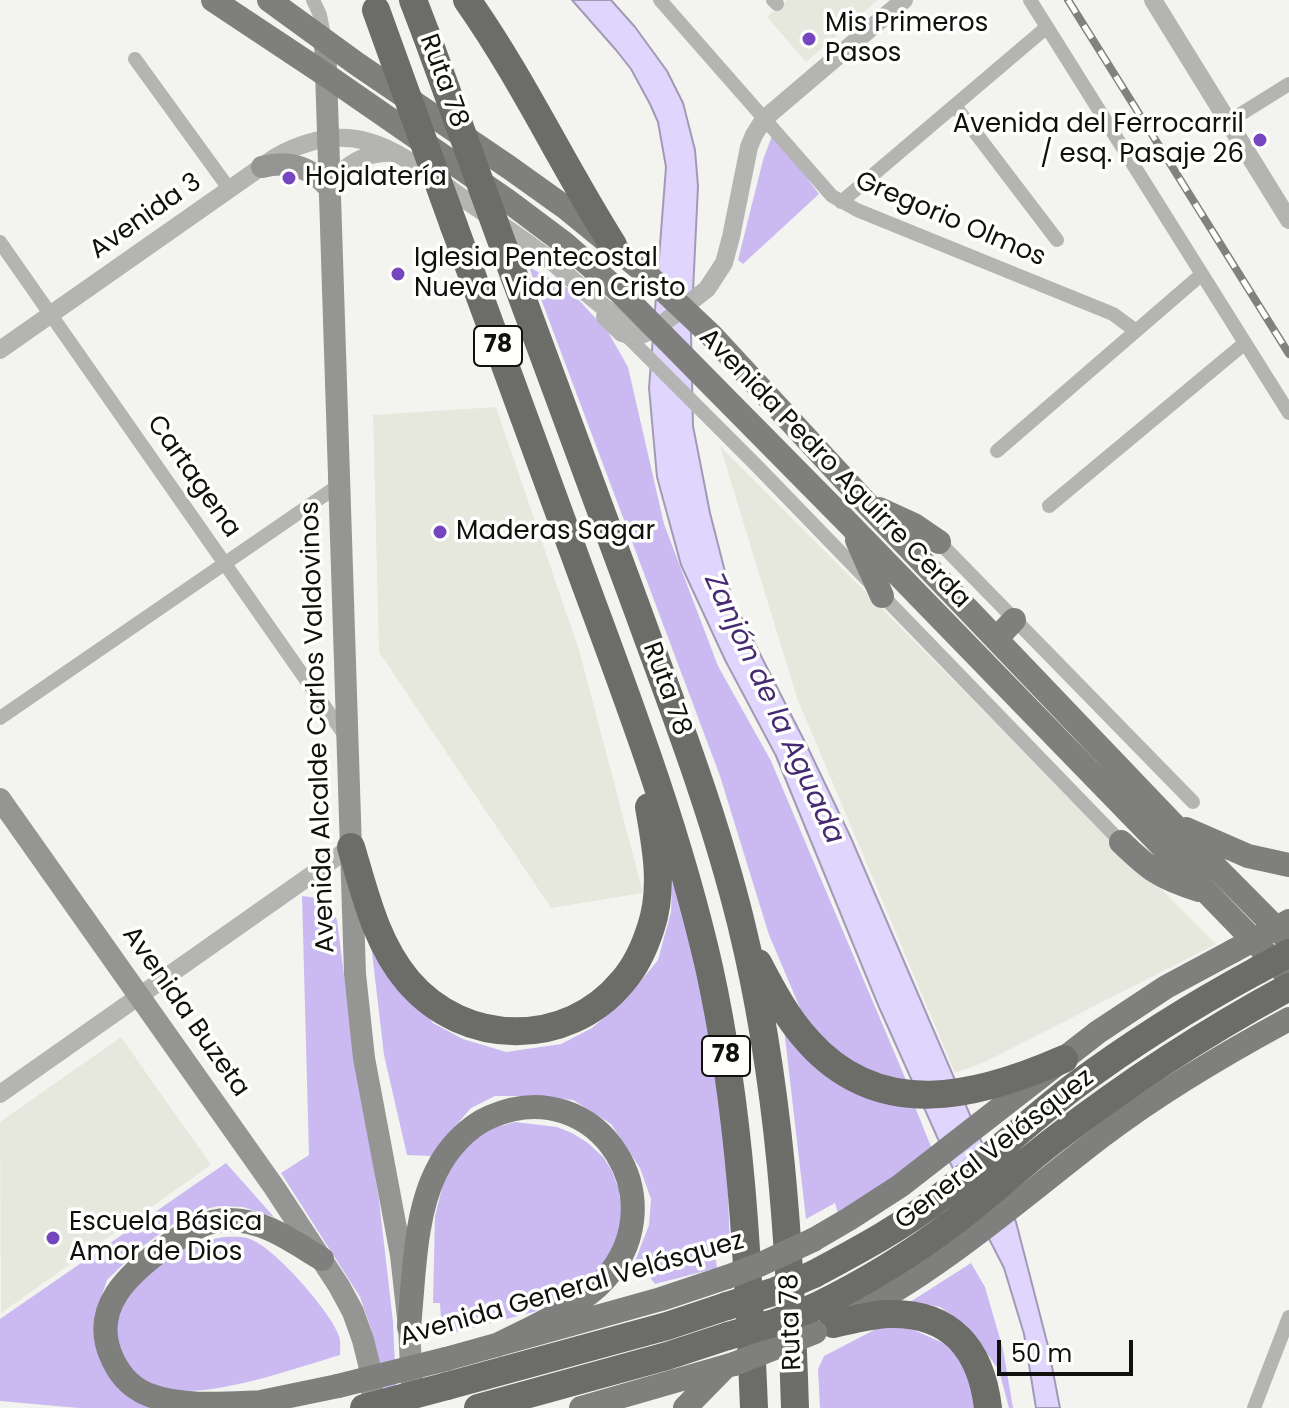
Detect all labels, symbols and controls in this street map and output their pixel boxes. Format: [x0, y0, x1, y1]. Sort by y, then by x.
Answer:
place label: Mis Primeros Pasos [825, 8, 988, 70]
street label: Ruta 78 [412, 30, 474, 132]
marker: Mis Primeros Pasos [800, 30, 818, 48]
place label: Avenida del Ferrocarril / esq. Pasaje 26 [953, 109, 1244, 170]
marker: Avenida del Ferrocarril / esq. Pasaje 26 [1251, 131, 1269, 149]
place label: Hojalatería [305, 162, 447, 194]
street label: Gregorio Olmos [850, 166, 1050, 274]
street label: Avenida 3 [84, 167, 208, 267]
marker: Hojalatería [280, 169, 298, 187]
place label: Iglesia Pentecostal Nueva Vida en Cristo [414, 243, 686, 304]
marker: Iglesia Pentecostal Nueva Vida en Cristo [389, 265, 407, 283]
street label: Avenida Pedro Aguirre Cerda [692, 323, 976, 615]
road number: 78 [474, 326, 522, 366]
street label: Cartagena [139, 410, 247, 544]
street label: Avenida Alcalde Carlos Valdovinos [296, 501, 342, 953]
place label: Maderas Sagar [456, 516, 655, 548]
marker: Maderas Sagar [431, 523, 449, 541]
water label: Zanjón de la Aguada [696, 568, 850, 850]
street label: Ruta 78 [635, 638, 697, 740]
street label: Avenida Buzeta [115, 921, 255, 1103]
road number: 78 [702, 1036, 750, 1076]
street label: General Velásquez [890, 1063, 1100, 1237]
place label: Escuela Básica Amor de Dios [69, 1207, 262, 1268]
street label: Avenida General Velásquez [396, 1226, 748, 1354]
marker: Escuela Básica Amor de Dios [44, 1229, 62, 1247]
street label: Ruta 78 [775, 1273, 809, 1371]
scale bar [1001, 1324, 1137, 1374]
text: 50 m [1011, 1337, 1072, 1370]

